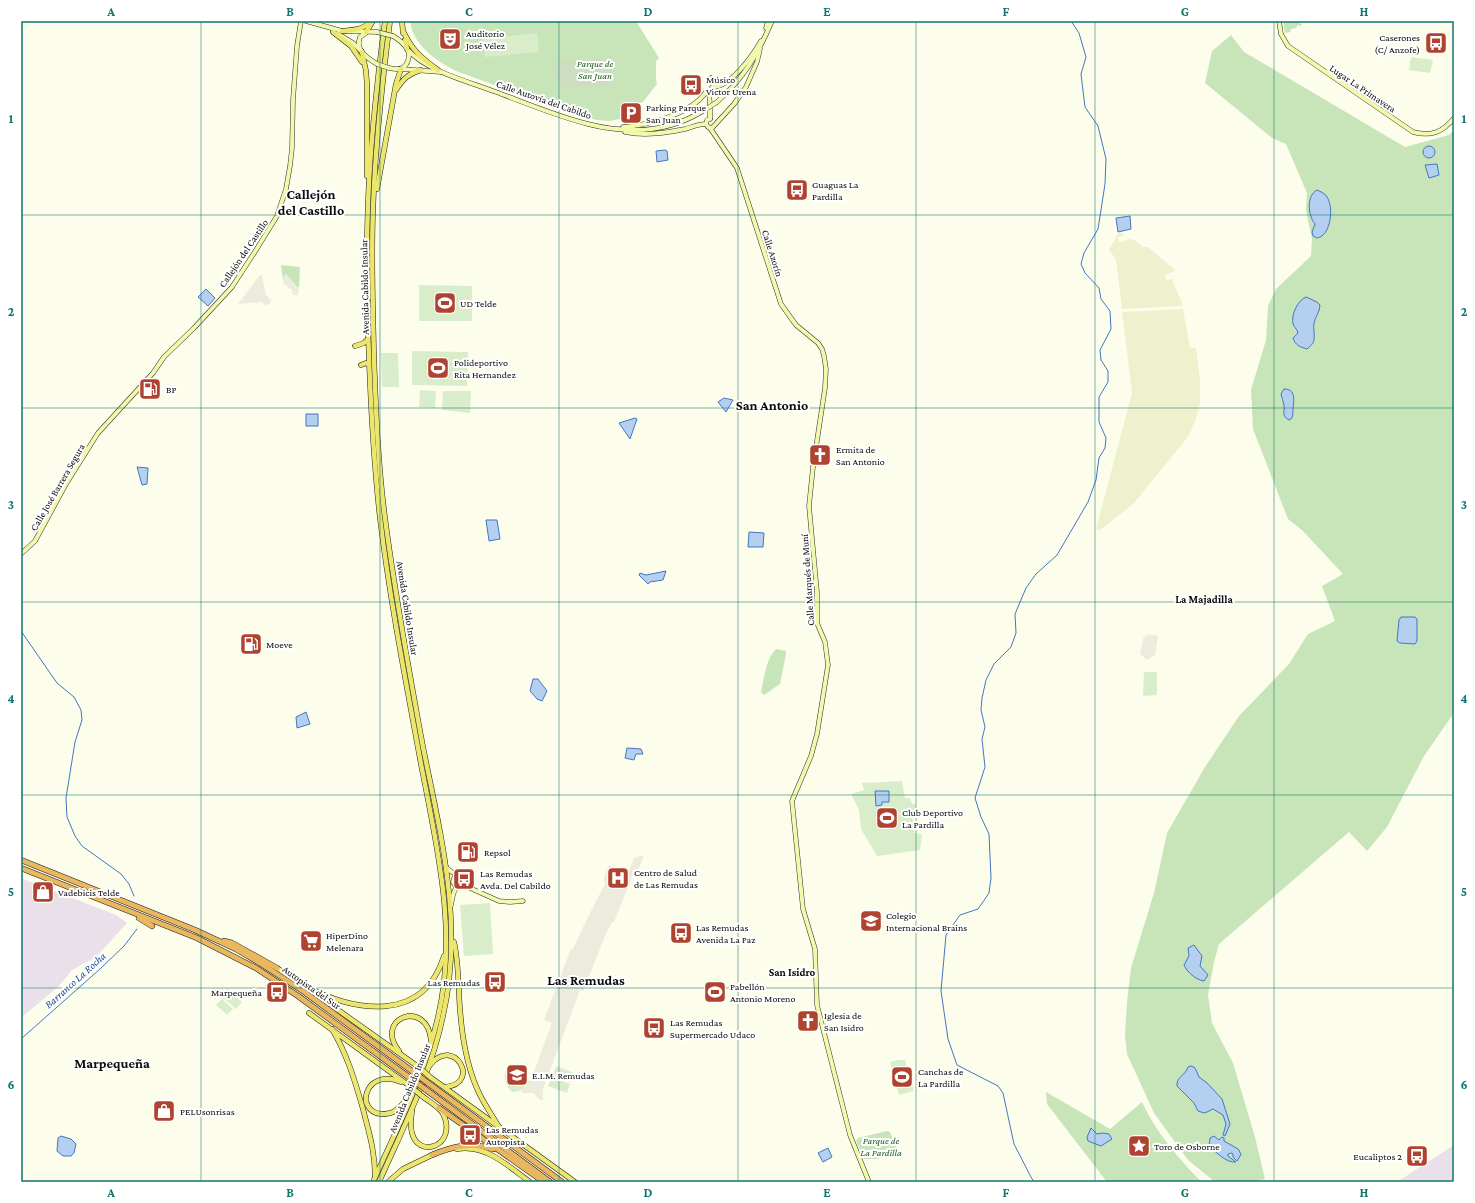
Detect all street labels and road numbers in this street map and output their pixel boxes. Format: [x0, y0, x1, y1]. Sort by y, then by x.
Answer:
street label: Lugar La Primavera [1328, 62, 1398, 115]
street label: Calle Autovía del Cabildo [495, 78, 593, 121]
street label: Callejón del Castillo [217, 217, 271, 290]
street label: Calle Azorín [760, 228, 785, 278]
street label: Avenida Cabildo Insular [358, 239, 371, 335]
street label: Calle José Barrera Segura [28, 442, 87, 533]
street label: Calle Marqués de Muní [799, 533, 816, 626]
street label: Avenida Cabildo Insular [395, 560, 420, 657]
street label: Autopista del Sur [281, 963, 343, 1012]
street label: Avenida Cabildo Insular [386, 1041, 433, 1135]

